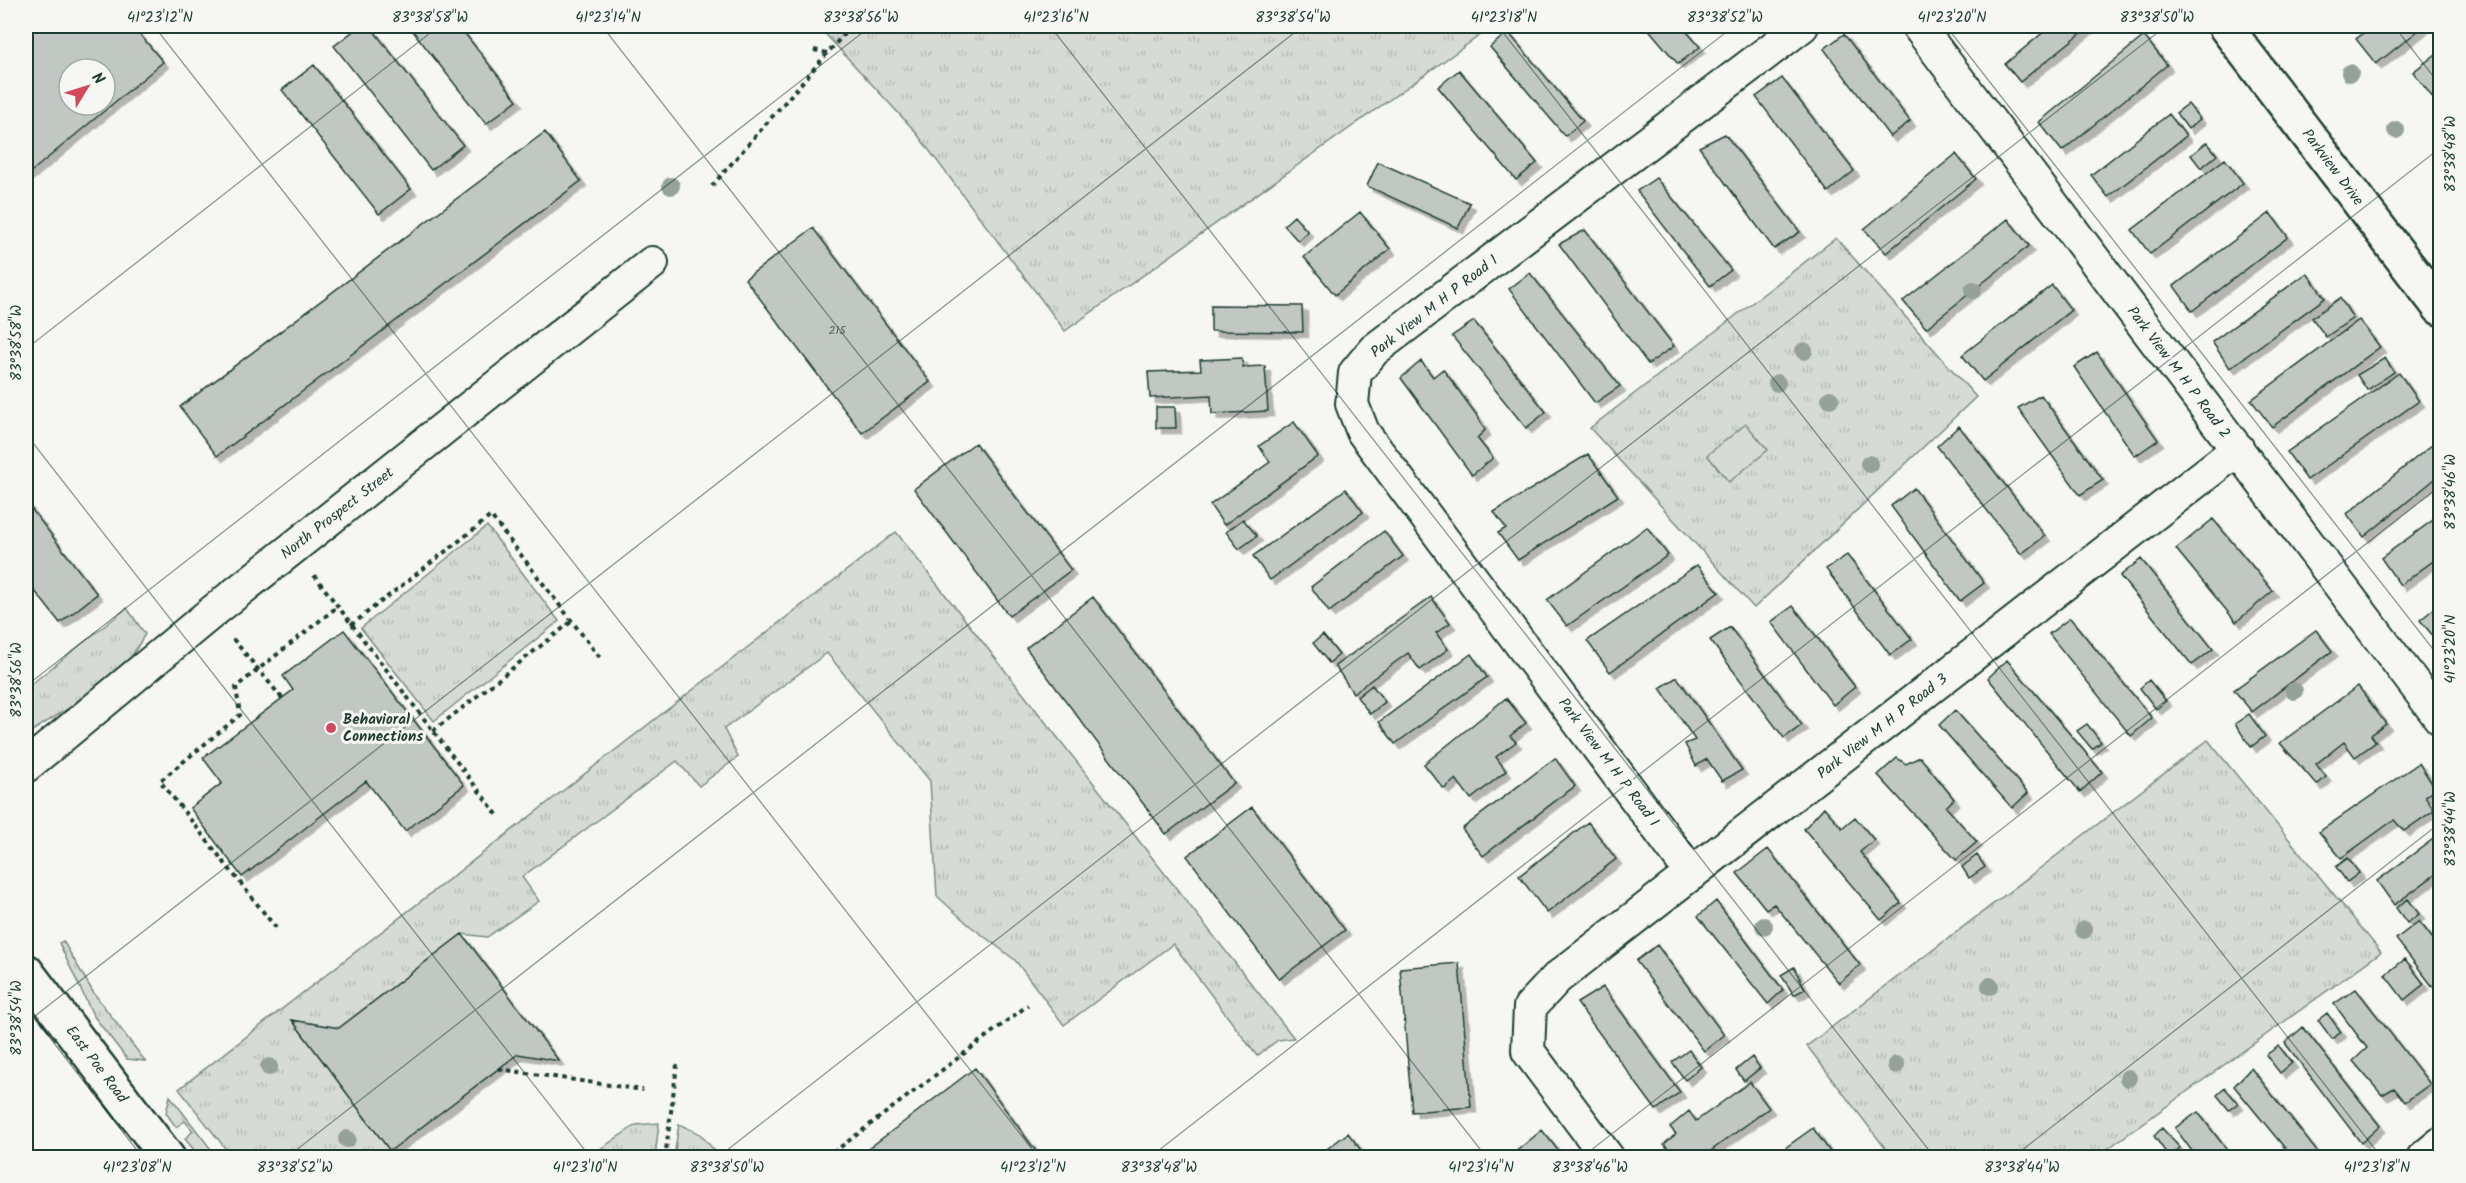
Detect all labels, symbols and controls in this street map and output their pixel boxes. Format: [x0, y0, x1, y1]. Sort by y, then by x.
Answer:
text: 41°23'12"N [127, 6, 193, 30]
text: 83°38'58"W [392, 6, 468, 30]
text: 41°23'14"N [575, 6, 641, 30]
text: 83°38'56"W [823, 6, 899, 30]
text: 41°23'16"N [1023, 6, 1089, 30]
text: 83°38'54"W [1255, 6, 1331, 30]
text: 41°23'18"N [1471, 6, 1537, 30]
text: 83°38'52"W [1687, 6, 1763, 30]
text: 41°23'20"N [1918, 6, 1986, 30]
text: 83°38'50"W [2120, 6, 2195, 30]
north arrow [57, 57, 117, 117]
text: N [85, 67, 111, 90]
text: 83°38'48"W [2439, 116, 2463, 192]
street label: Parkview Drive [2295, 124, 2369, 211]
street label: Park View M H P Road 1 [1366, 249, 1504, 364]
street label: Park View M H P Road 2 [2120, 301, 2236, 444]
text: 83°38'58"W [5, 305, 29, 381]
house number: 215 [828, 321, 847, 340]
text: 83°38'46"W [2439, 454, 2463, 530]
street label: North Prospect Street [276, 462, 400, 566]
text: 41°23'20"N [2439, 615, 2463, 683]
text: 83°38'56"W [5, 642, 29, 718]
street label: Park View M H P Road 3 [1812, 668, 1954, 786]
street label: Park View M H P Road 1 [1552, 693, 1665, 833]
place label: Behavioral Connections [343, 708, 423, 749]
marker: Behavioral Connections [324, 721, 338, 735]
text: 83°38'44"W [2439, 791, 2463, 867]
text: 83°38'54"W [5, 980, 29, 1056]
street label: East Poe Road [59, 1021, 134, 1109]
text: 41°23'08"N [102, 1156, 172, 1180]
text: 83°38'52"W [257, 1156, 333, 1180]
text: 41°23'10"N [553, 1156, 617, 1180]
text: 83°38'50"W [690, 1156, 765, 1180]
text: 41°23'12"N [1000, 1156, 1066, 1180]
text: 83°38'48"W [1121, 1156, 1197, 1180]
text: 41°23'14"N [1448, 1156, 1514, 1180]
text: 83°38'46"W [1552, 1156, 1628, 1180]
text: 83°38'44"W [1984, 1156, 2060, 1180]
text: 41°23'18"N [2344, 1156, 2410, 1180]

